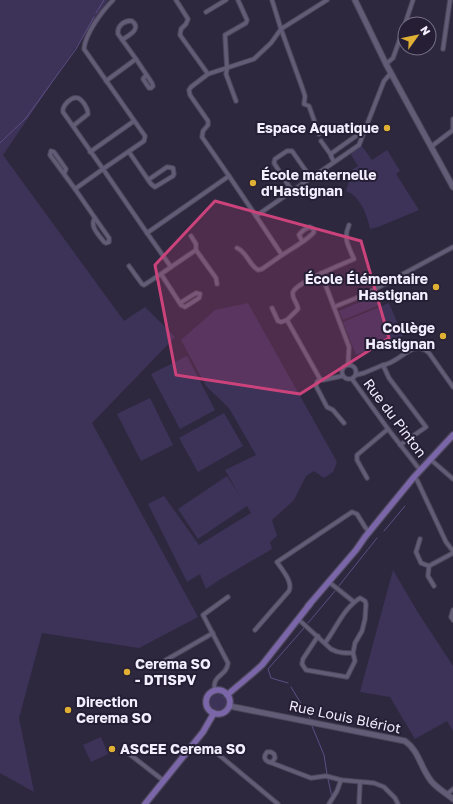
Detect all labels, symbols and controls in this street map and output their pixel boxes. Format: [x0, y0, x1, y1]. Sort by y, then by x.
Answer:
north arrow [397, 16, 437, 56]
text: N [418, 23, 434, 37]
place label: Espace Aquatique [256, 119, 379, 136]
marker: Espace Aquatique [382, 123, 392, 133]
place label: École maternelle d'Hastignan [261, 166, 377, 199]
marker: École maternelle d'Hastignan [248, 178, 258, 188]
place label: École Élémentaire Hastignan [305, 270, 428, 303]
marker: École Élémentaire Hastignan [431, 282, 441, 292]
place label: Collège Hastignan [365, 319, 435, 352]
marker: Collège Hastignan [438, 331, 448, 341]
street label: Rue du Pinton [360, 375, 430, 460]
place label: Cerema SO - DTISPV [135, 655, 211, 688]
marker: Cerema SO - DTISPV [122, 667, 132, 677]
place label: Direction Cerema SO [76, 693, 152, 726]
street label: Rue Louis Blériot [288, 696, 403, 737]
marker: Direction Cerema SO [63, 705, 73, 715]
place label: ASCEE Cerema SO [120, 740, 246, 757]
marker: ASCEE Cerema SO [107, 744, 117, 754]

